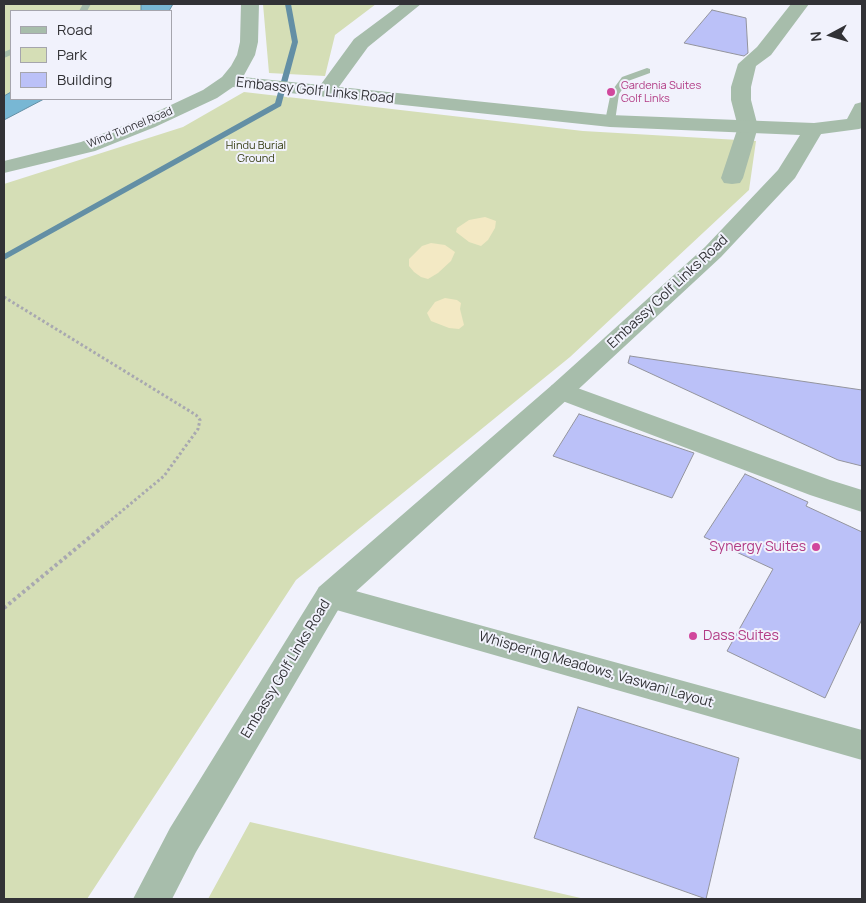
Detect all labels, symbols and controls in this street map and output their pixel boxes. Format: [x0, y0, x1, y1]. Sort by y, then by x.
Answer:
legend [10, 10, 172, 100]
north arrow [806, 10, 856, 60]
text: Road [57, 19, 93, 40]
text: N [806, 31, 826, 43]
text: Park [57, 44, 87, 65]
text: Building [57, 69, 112, 90]
street label: Embassy Golf Links Road [235, 74, 395, 108]
place label: Gardenia Suites Golf Links [621, 79, 701, 105]
marker: Gardenia Suites Golf Links [605, 86, 617, 98]
street label: Wind Tunnel Road [85, 105, 175, 151]
park label: Hindu Burial Ground [226, 139, 286, 165]
street label: Embassy Golf Links Road [604, 232, 732, 352]
place label: Synergy Suites [709, 539, 806, 555]
marker: Synergy Suites [810, 541, 822, 553]
street label: Embassy Golf Links Road [238, 597, 334, 741]
street label: Whispering Meadows, Vaswani Layout [477, 628, 715, 712]
place label: Dass Suites [703, 628, 779, 644]
marker: Dass Suites [687, 630, 699, 642]

